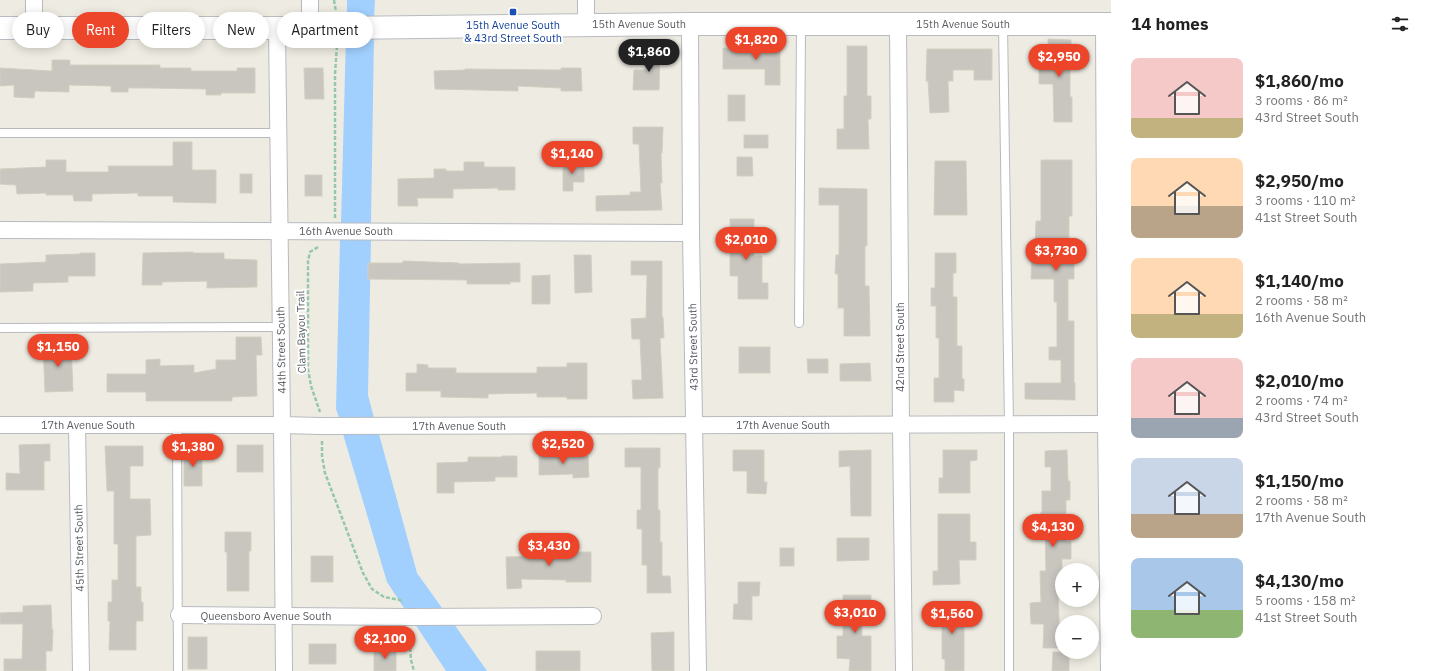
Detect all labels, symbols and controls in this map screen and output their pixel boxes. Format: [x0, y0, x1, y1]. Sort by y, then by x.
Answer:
marker: 15th Avenue South & 43rd Street South [508, 7, 518, 17]
chip: Buy [12, 12, 64, 48]
chip: Rent [72, 12, 129, 48]
chip: Filters [137, 12, 205, 48]
chip: New [213, 12, 269, 48]
chip: Apartment [277, 12, 373, 48]
text: 14 homes [1131, 13, 1208, 35]
icon: filters [1389, 13, 1411, 35]
street label: 15th Avenue South [592, 17, 686, 31]
street label: 15th Avenue South [916, 17, 1010, 31]
place label: 15th Avenue South & 43rd Street South [464, 18, 562, 45]
pin: $1,820 [723, 27, 789, 61]
text: $1,820 [734, 31, 778, 48]
pin: $1,860 [616, 39, 682, 73]
text: $1,860 [627, 43, 671, 60]
pin: $2,950 [1026, 44, 1092, 78]
text: $2,950 [1037, 48, 1081, 65]
text: $1,860/mo [1255, 70, 1344, 92]
icon: home [1163, 74, 1211, 122]
text: 3 rooms · 86 m² [1255, 92, 1348, 109]
text: 43rd Street South [1255, 109, 1359, 126]
pin: $1,140 [539, 141, 605, 175]
text: $1,140 [550, 145, 594, 162]
text: $2,950/mo [1255, 170, 1344, 192]
icon: home [1163, 174, 1211, 222]
text: 3 rooms · 110 m² [1255, 192, 1356, 209]
text: 41st Street South [1255, 209, 1357, 226]
street label: 16th Avenue South [299, 224, 393, 238]
pin: $2,010 [713, 227, 779, 261]
text: $2,010 [724, 231, 768, 248]
pin: $3,730 [1023, 238, 1089, 272]
text: $3,730 [1034, 242, 1078, 259]
text: $1,140/mo [1255, 270, 1344, 292]
icon: home [1163, 274, 1211, 322]
street label: Clam Bayou Trail [293, 291, 309, 373]
text: 2 rooms · 58 m² [1255, 292, 1348, 309]
street label: 42nd Street South [893, 302, 907, 392]
street label: 43rd Street South [685, 303, 701, 391]
street label: 44th Street South [273, 306, 289, 394]
text: 16th Avenue South [1255, 309, 1366, 326]
pin: $1,150 [25, 334, 91, 368]
text: $1,150 [36, 338, 80, 355]
text: $2,010/mo [1255, 370, 1344, 392]
icon: home [1163, 374, 1211, 422]
text: 2 rooms · 74 m² [1255, 392, 1348, 409]
text: 43rd Street South [1255, 409, 1359, 426]
street label: 17th Avenue South [41, 418, 135, 432]
street label: 17th Avenue South [736, 418, 830, 432]
street label: 17th Avenue South [412, 419, 506, 433]
pin: $2,520 [530, 431, 596, 465]
pin: $1,380 [160, 434, 226, 468]
text: $2,520 [541, 435, 585, 452]
text: $1,380 [171, 438, 215, 455]
text: $1,150/mo [1255, 470, 1344, 492]
icon: home [1163, 474, 1211, 522]
text: 2 rooms · 58 m² [1255, 492, 1348, 509]
street label: 45th Street South [71, 504, 87, 592]
text: 17th Avenue South [1255, 509, 1366, 526]
pin: $4,130 [1020, 514, 1086, 548]
text: $4,130 [1031, 518, 1075, 535]
pin: $3,430 [516, 533, 582, 567]
text: $3,430 [527, 537, 571, 554]
map controls [1055, 563, 1099, 659]
button: + [1055, 563, 1099, 607]
text: $4,130/mo [1255, 570, 1344, 592]
icon: home [1163, 574, 1211, 622]
text: 5 rooms · 158 m² [1255, 592, 1356, 609]
pin: $3,010 [822, 600, 888, 634]
pin: $1,560 [919, 601, 985, 635]
text: $3,010 [833, 604, 877, 621]
text: $1,560 [930, 605, 974, 622]
street label: Queensboro Avenue South [200, 609, 332, 623]
text: 41st Street South [1255, 609, 1357, 626]
button: − [1055, 615, 1099, 659]
pin: $2,100 [352, 626, 418, 660]
text: $2,100 [363, 630, 407, 647]

